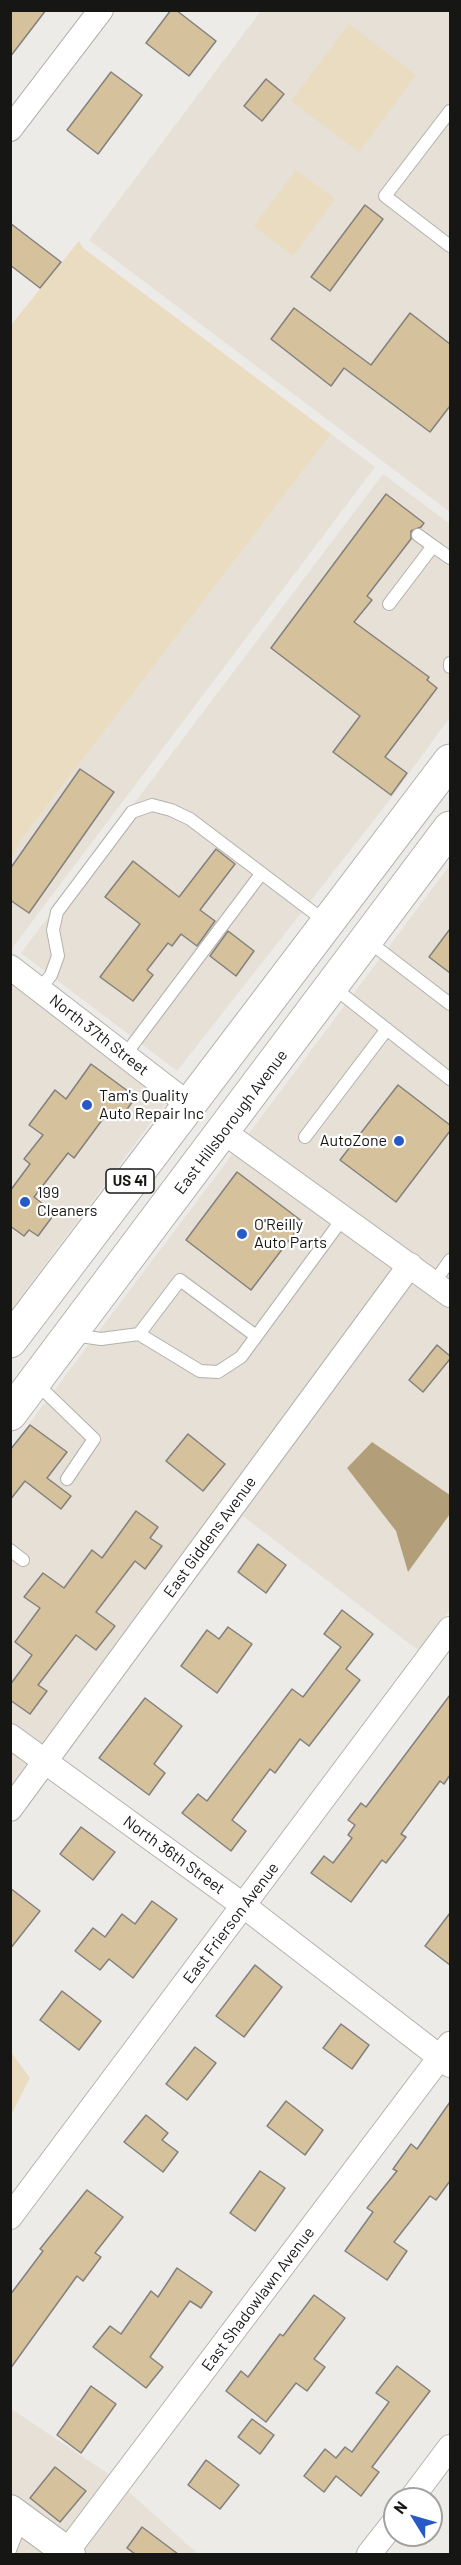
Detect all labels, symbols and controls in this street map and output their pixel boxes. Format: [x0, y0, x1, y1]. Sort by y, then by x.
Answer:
street label: North 37th Street [46, 990, 152, 1080]
street label: East Hillsborough Avenue [170, 1046, 292, 1198]
place label: Tam's Quality Auto Repair Inc [99, 1086, 204, 1124]
marker: Tam's Quality Auto Repair Inc [80, 1098, 94, 1112]
place label: AutoZone [320, 1131, 387, 1151]
marker: AutoZone [392, 1134, 406, 1148]
road number: US 41 [106, 1169, 154, 1193]
place label: 199 Cleaners [37, 1183, 98, 1221]
marker: 199 Cleaners [18, 1195, 32, 1209]
place label: O'Reilly Auto Parts [254, 1215, 327, 1253]
marker: O'Reilly Auto Parts [235, 1227, 249, 1241]
street label: East Giddens Avenue [160, 1473, 260, 1601]
street label: North 36th Street [119, 1812, 229, 1898]
street label: East Frierson Avenue [179, 1859, 283, 1987]
street label: East Shadowlawn Avenue [198, 2223, 318, 2375]
north arrow [383, 2487, 443, 2547]
text: N [389, 2497, 411, 2517]

